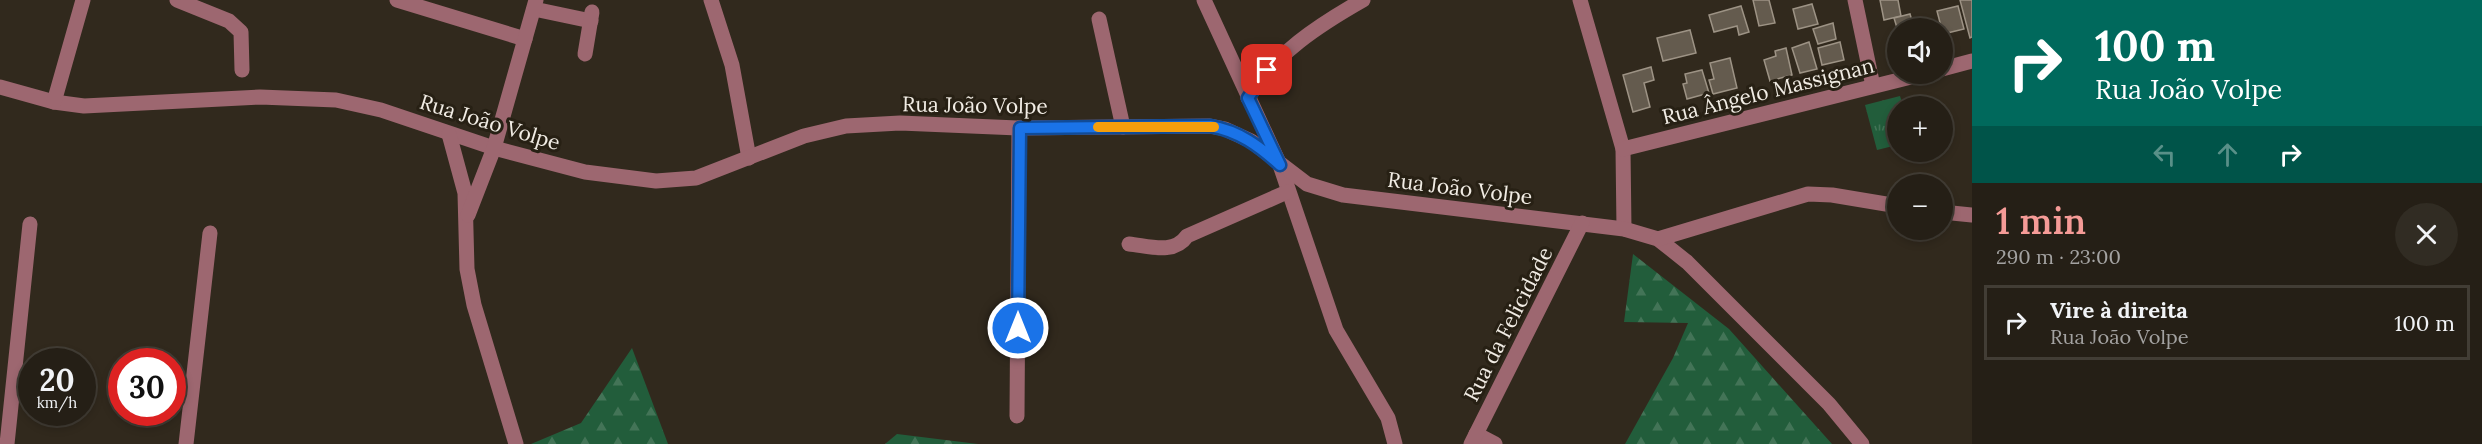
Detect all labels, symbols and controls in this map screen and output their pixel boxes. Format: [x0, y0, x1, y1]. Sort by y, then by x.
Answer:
map controls [1887, 18, 1953, 240]
button: sound [1887, 18, 1953, 84]
text: 100 m [2095, 19, 2215, 73]
icon: right [1996, 24, 2074, 102]
pin [1241, 44, 1292, 95]
street label: Rua Ângelo Massignan [1659, 51, 1877, 130]
icon: arrive [1250, 53, 1283, 86]
text: Rua João Volpe [2095, 72, 2282, 106]
street label: Rua João Volpe [416, 88, 564, 156]
street label: Rua João Volpe [902, 90, 1048, 120]
button: + [1887, 96, 1953, 162]
icon: left [2148, 138, 2181, 171]
icon: ahead [2211, 138, 2244, 171]
icon: right [2274, 138, 2307, 171]
street label: Rua João Volpe [1386, 166, 1534, 210]
button: − [1887, 174, 1953, 240]
text: 1 min [1996, 198, 2086, 244]
button: close [2395, 203, 2458, 266]
street label: Rua da Felicidade [1457, 242, 1559, 406]
text: 290 m · 23:00 [1996, 244, 2121, 269]
position arrow [986, 296, 1050, 360]
text: Vire à direita [2050, 296, 2188, 324]
icon: right [1999, 306, 2032, 339]
text: 100 m [2394, 309, 2455, 337]
text: Rua João Volpe [2050, 324, 2189, 349]
speed limit sign: 30 [108, 348, 186, 426]
text: 20 [39, 361, 75, 399]
text: km/h [37, 393, 77, 412]

